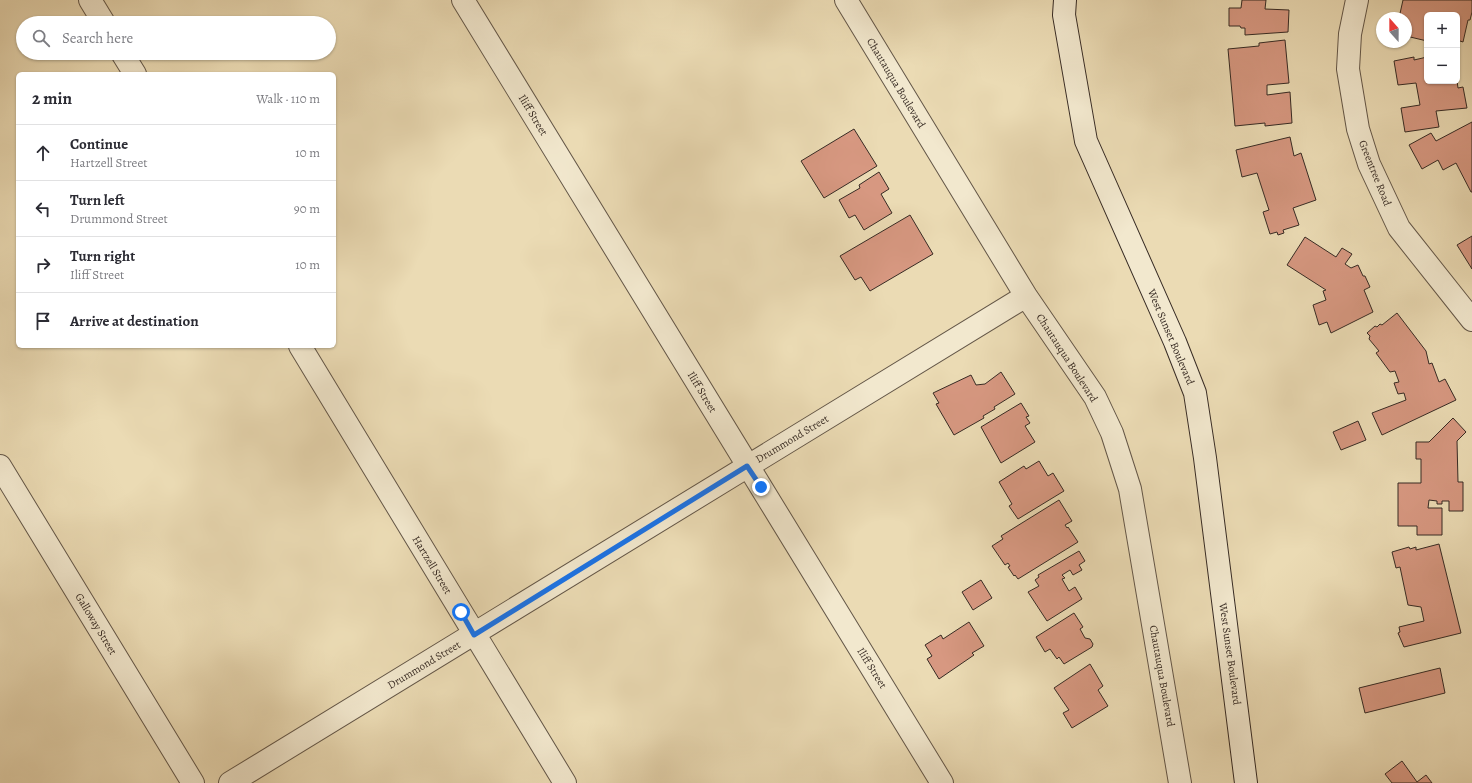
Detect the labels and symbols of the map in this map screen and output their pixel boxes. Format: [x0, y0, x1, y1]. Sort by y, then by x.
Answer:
north arrow [1376, 12, 1412, 48]
street label: Chautauqua Boulevard [863, 35, 929, 131]
street label: Iliff Street [515, 91, 551, 139]
street label: Greentree Road [1355, 138, 1395, 208]
street label: West Sunset Boulevard [1144, 286, 1198, 387]
street label: Chautauqua Boulevard [1033, 311, 1101, 405]
street label: Iliff Street [684, 368, 720, 416]
street label: Drummond Street [753, 411, 832, 467]
route end [752, 478, 770, 496]
street label: Hartzell Street [409, 533, 456, 597]
street label: Galloway Street [72, 590, 121, 658]
street label: West Sunset Boulevard [1215, 601, 1245, 706]
route start [452, 603, 470, 621]
street label: Chautauqua Boulevard [1146, 624, 1178, 728]
street label: Drummond Street [385, 637, 464, 693]
street label: Iliff Street [853, 645, 891, 692]

